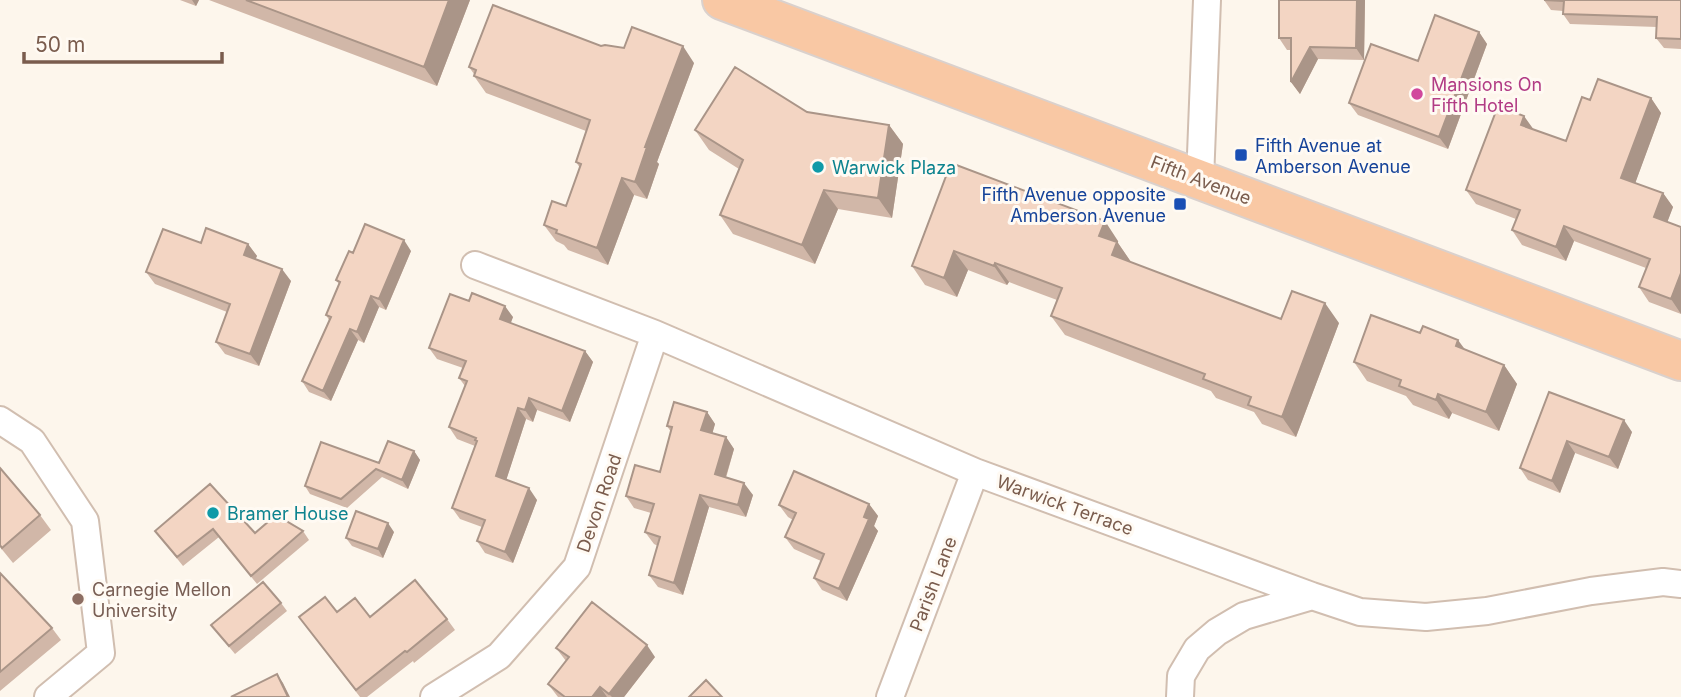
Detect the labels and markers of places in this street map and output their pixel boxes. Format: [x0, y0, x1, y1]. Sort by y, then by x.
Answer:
place label: Mansions On Fifth Hotel [1431, 74, 1542, 116]
marker: Mansions On Fifth Hotel [1409, 86, 1425, 102]
place label: Fifth Avenue at Amberson Avenue [1255, 135, 1411, 177]
marker: Fifth Avenue at Amberson Avenue [1233, 147, 1249, 163]
place label: Warwick Plaza [832, 157, 956, 178]
marker: Warwick Plaza [810, 159, 826, 175]
place label: Fifth Avenue opposite Amberson Avenue [981, 184, 1166, 226]
marker: Fifth Avenue opposite Amberson Avenue [1172, 196, 1188, 212]
place label: Bramer House [227, 503, 349, 524]
marker: Bramer House [205, 505, 221, 521]
place label: Carnegie Mellon University [92, 579, 231, 621]
marker: Carnegie Mellon University [70, 591, 86, 607]

